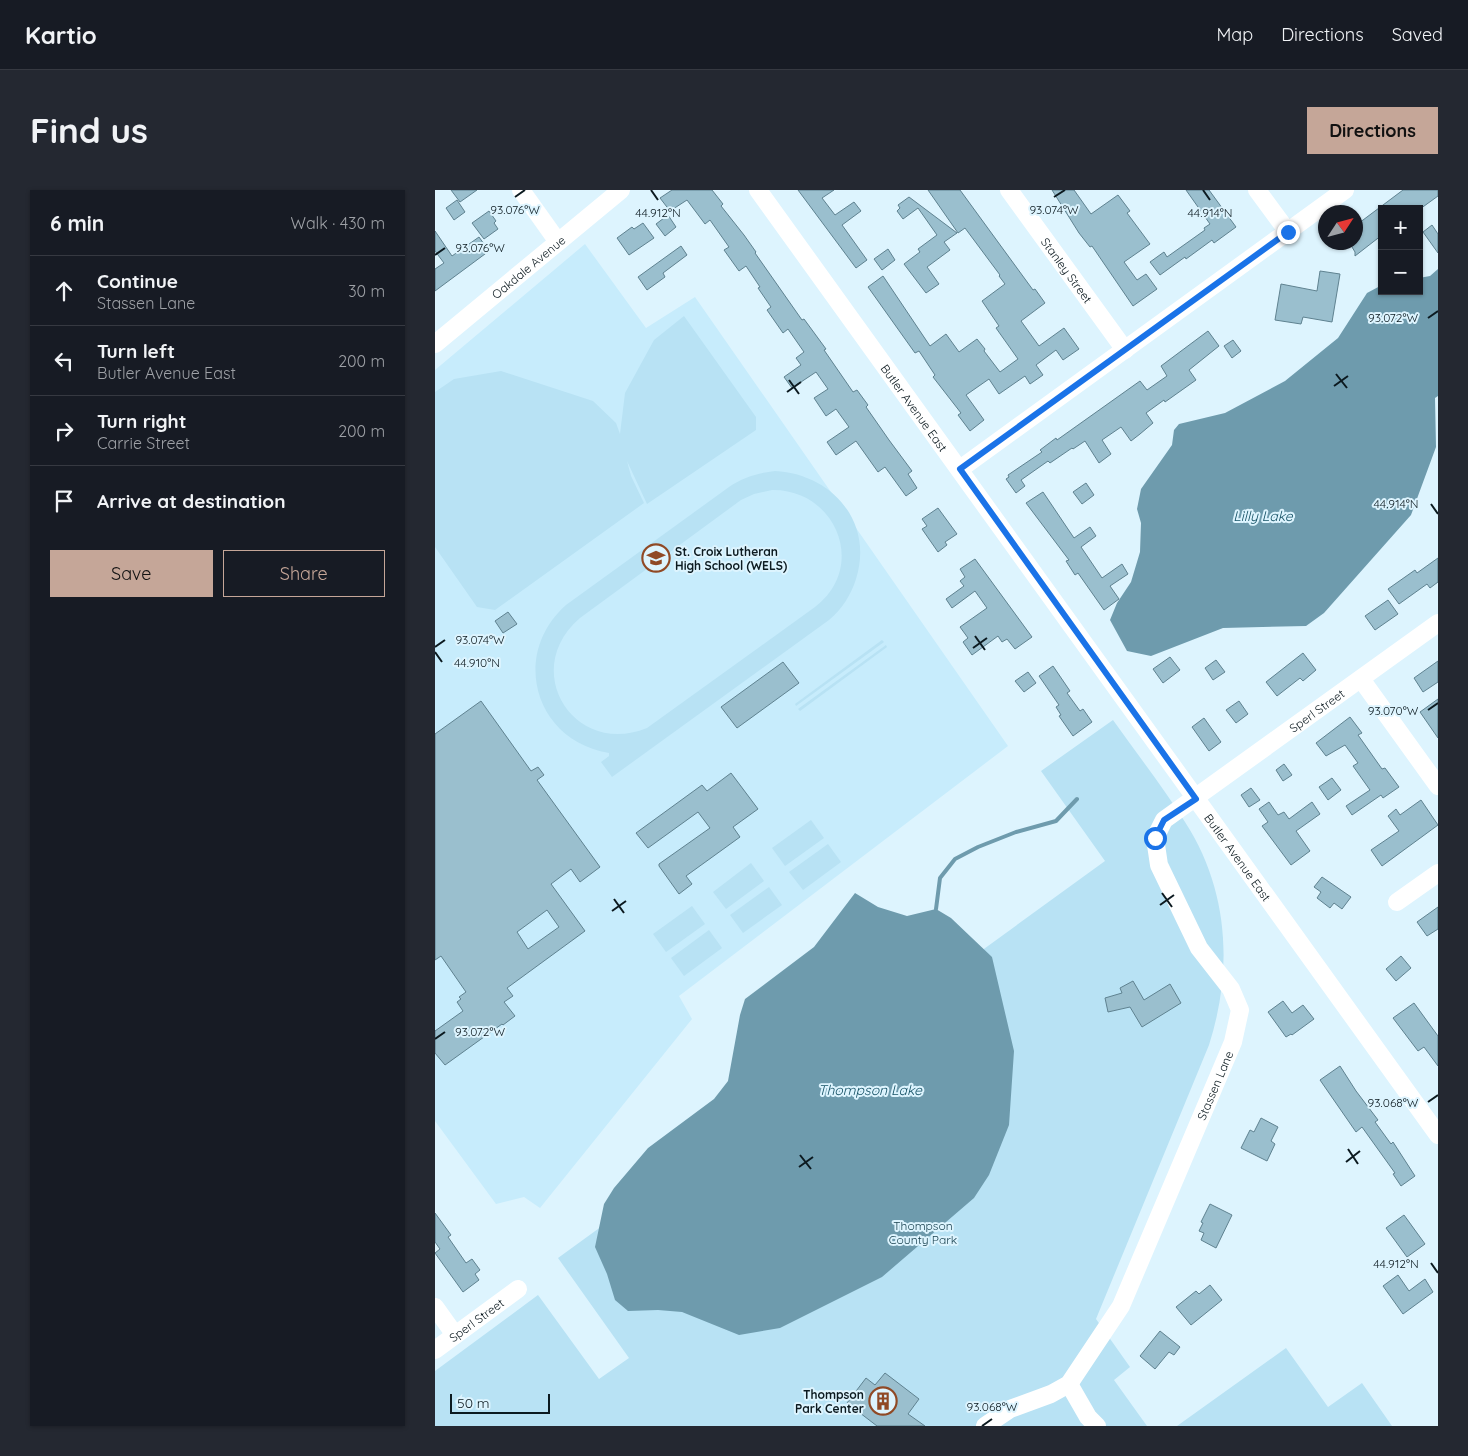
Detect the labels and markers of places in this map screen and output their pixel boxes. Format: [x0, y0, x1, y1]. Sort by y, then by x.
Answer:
school or university icon: St. Croix Lutheran High School (WELS) [641, 543, 671, 573]
place label: St. Croix Lutheran High School (WELS) [675, 544, 787, 573]
building icon: Thompson Park Center [868, 1386, 898, 1416]
place label: Thompson Park Center [795, 1387, 864, 1416]

